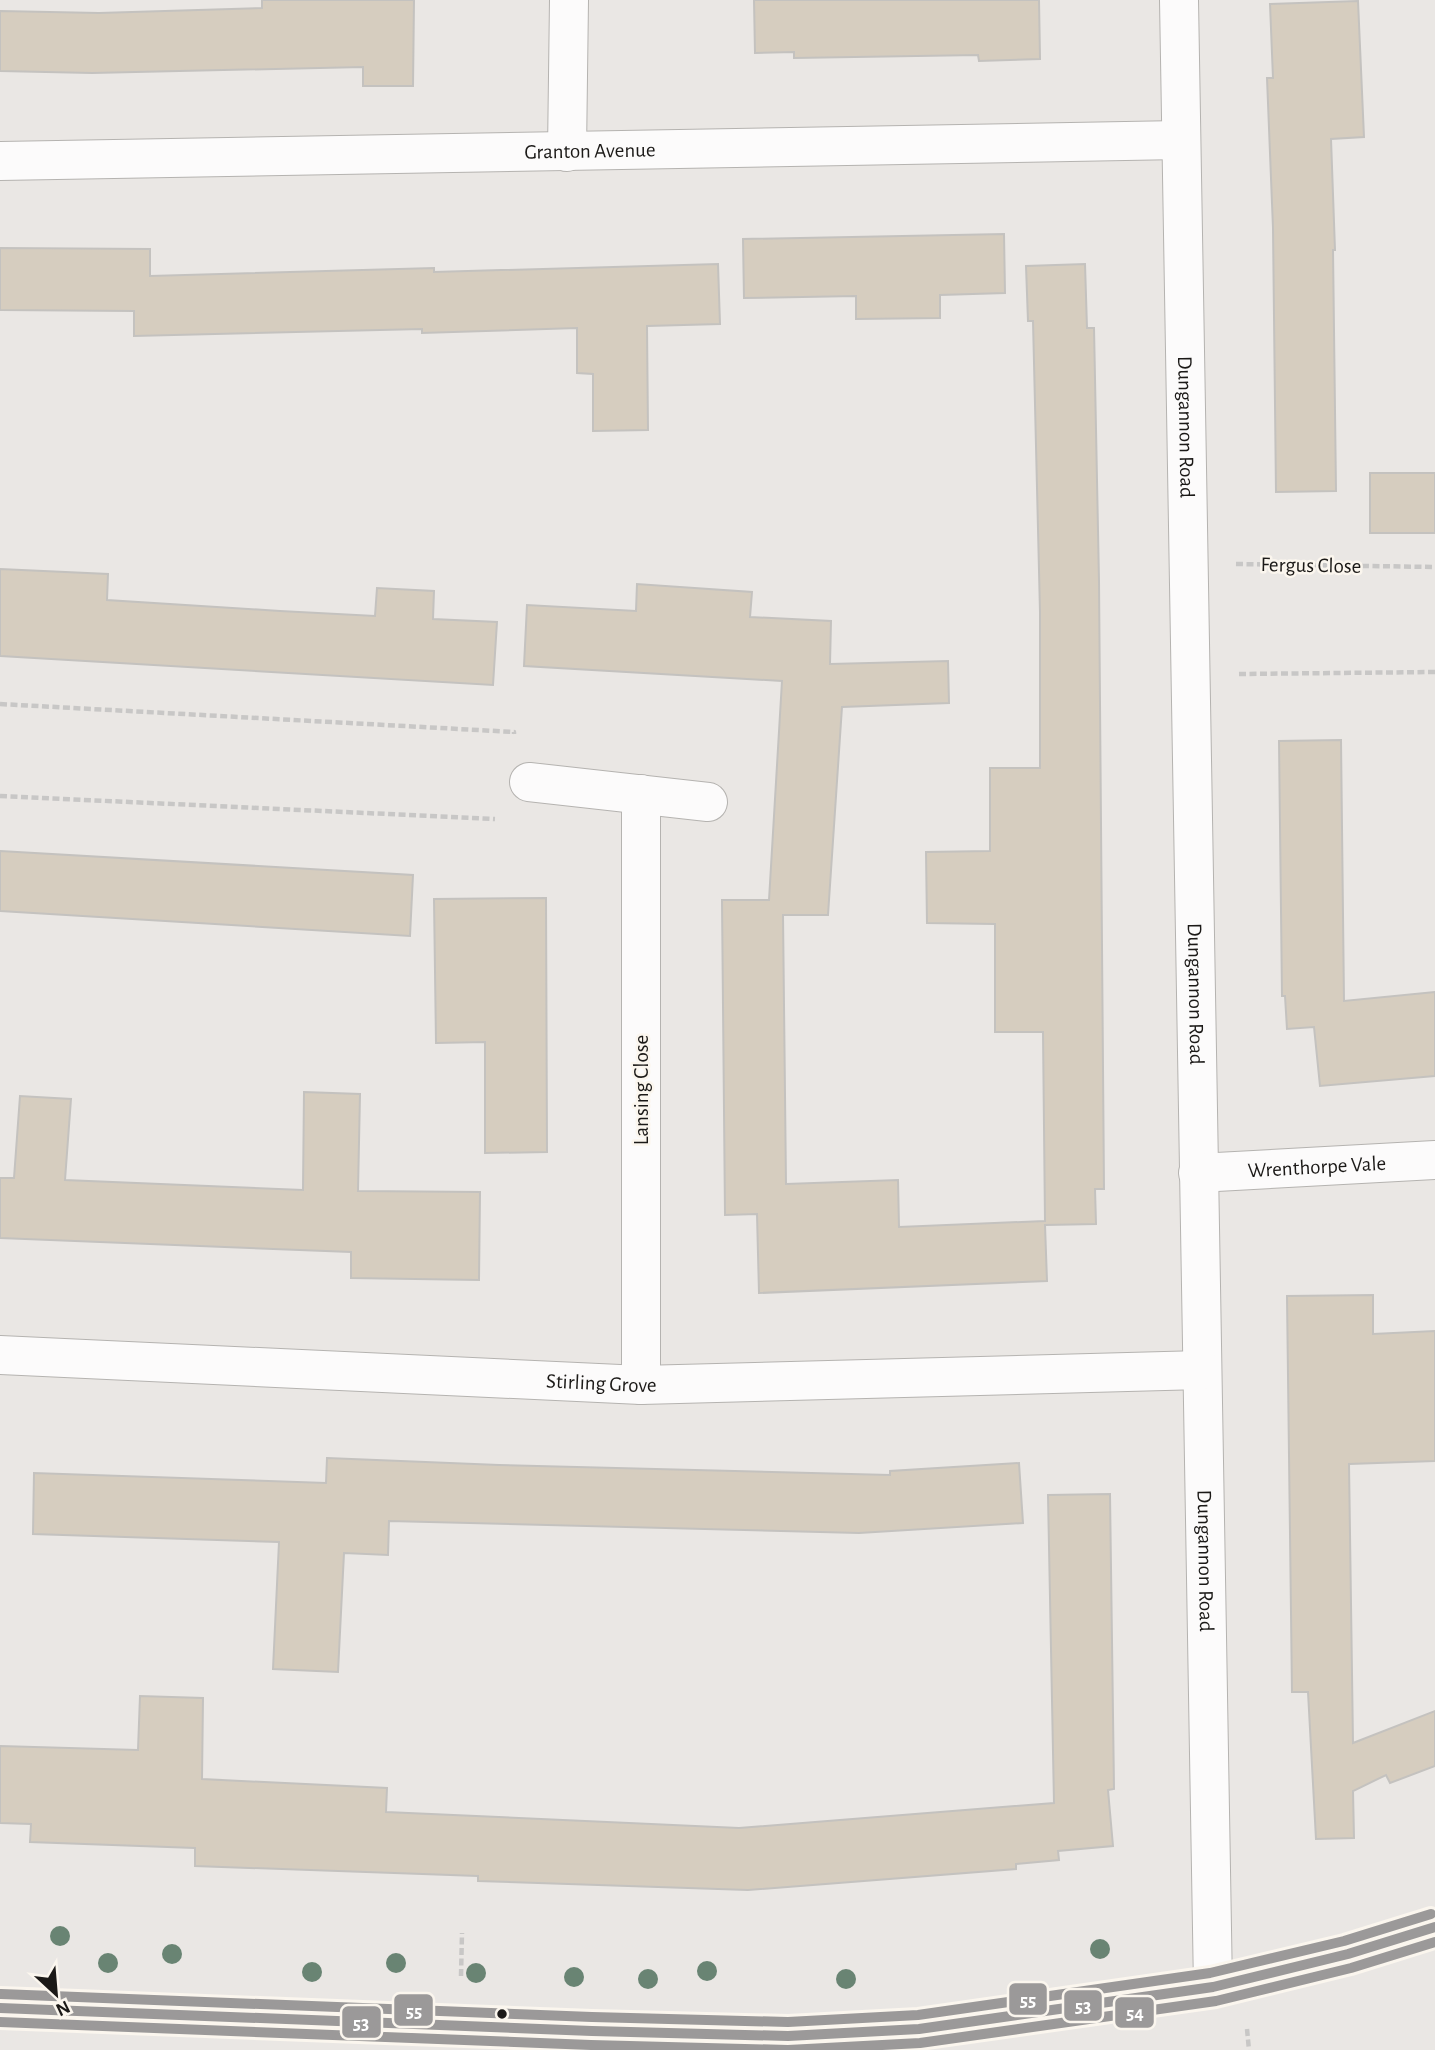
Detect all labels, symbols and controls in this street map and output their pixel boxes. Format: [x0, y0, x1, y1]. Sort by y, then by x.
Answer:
street label: Granton Avenue [524, 139, 656, 163]
street label: Dungannon Road [1174, 356, 1198, 498]
street label: Fergus Close [1260, 554, 1362, 577]
street label: Dungannon Road [1184, 923, 1207, 1065]
street label: Lansing Close [631, 1035, 652, 1145]
street label: Wrenthorpe Vale [1247, 1153, 1387, 1181]
street label: Stirling Grove [546, 1371, 657, 1396]
street label: Dungannon Road [1193, 1490, 1217, 1632]
north arrow [21, 1959, 91, 2029]
line badge: 55 [1008, 1982, 1048, 2016]
line badge: 53 [1063, 1989, 1103, 2022]
text: 55 [1020, 1991, 1036, 2010]
line badge: 55 [393, 1993, 434, 2027]
text: N [53, 1996, 73, 2019]
line badge: 54 [1114, 1996, 1155, 2029]
text: 53 [1075, 1997, 1091, 2016]
text: 55 [406, 2002, 422, 2021]
text: 54 [1126, 2004, 1144, 2023]
line badge: 53 [341, 2005, 382, 2039]
unlabelled marker [495, 2007, 509, 2021]
text: 53 [353, 2014, 369, 2033]

